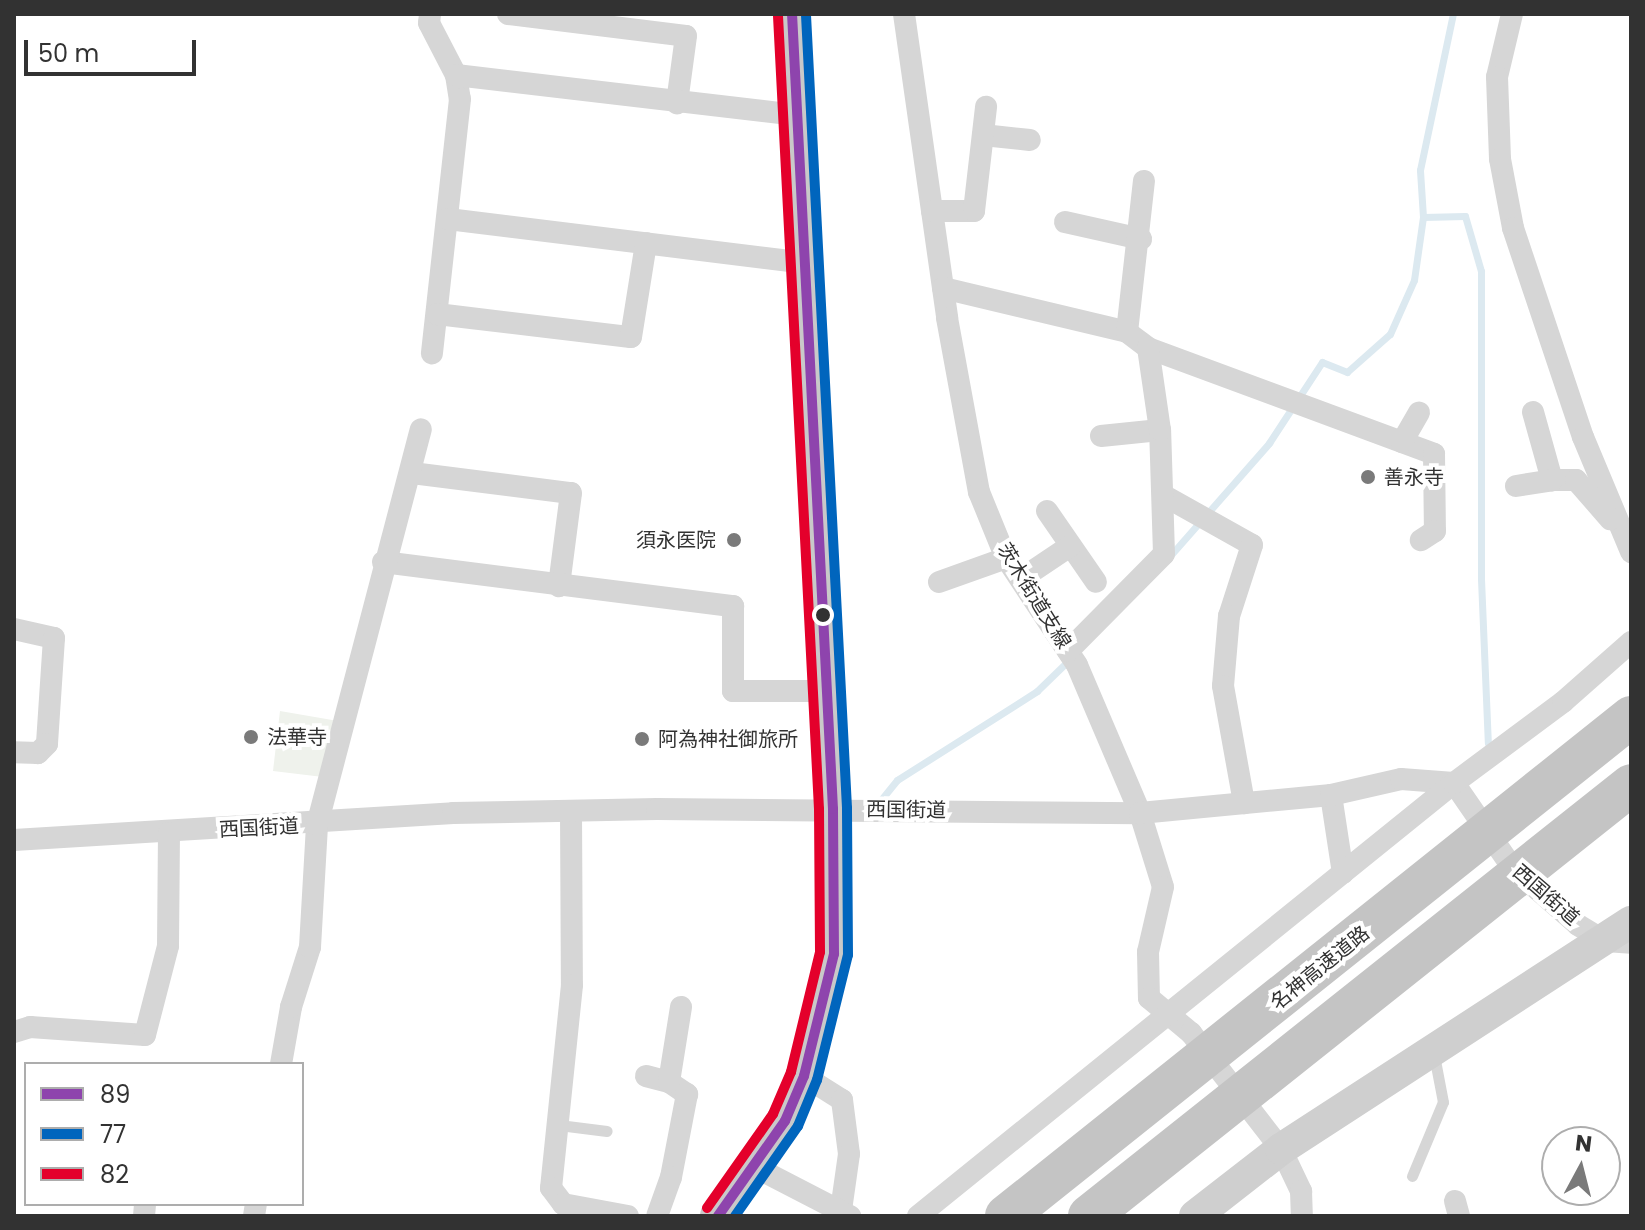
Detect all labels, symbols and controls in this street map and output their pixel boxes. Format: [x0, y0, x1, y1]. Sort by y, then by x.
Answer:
scale bar [28, 24, 200, 74]
text: 50 m [38, 37, 99, 70]
place label: 善永寺 [1384, 465, 1444, 489]
marker: 善永寺 [1359, 468, 1377, 486]
place label: 須永医院 [636, 528, 716, 552]
marker: 須永医院 [723, 529, 745, 551]
street label: 茨木街道支線 [992, 539, 1076, 653]
unlabelled marker [815, 607, 831, 623]
place label: 法華寺 [267, 725, 327, 749]
place label: 阿為神社御旅所 [658, 727, 798, 751]
marker: 法華寺 [242, 728, 260, 746]
marker: 阿為神社御旅所 [633, 730, 651, 748]
street label: 西国街道 [866, 797, 946, 823]
street label: 西国街道 [218, 814, 300, 842]
street label: 西国街道 [1508, 860, 1584, 930]
street label: 名神高速道路 [1266, 921, 1374, 1015]
legend [24, 1062, 304, 1206]
text: 89 [100, 1078, 130, 1111]
text: 77 [100, 1118, 126, 1151]
north arrow [1541, 1126, 1621, 1206]
text: N [1574, 1127, 1594, 1160]
text: 82 [100, 1158, 129, 1191]

